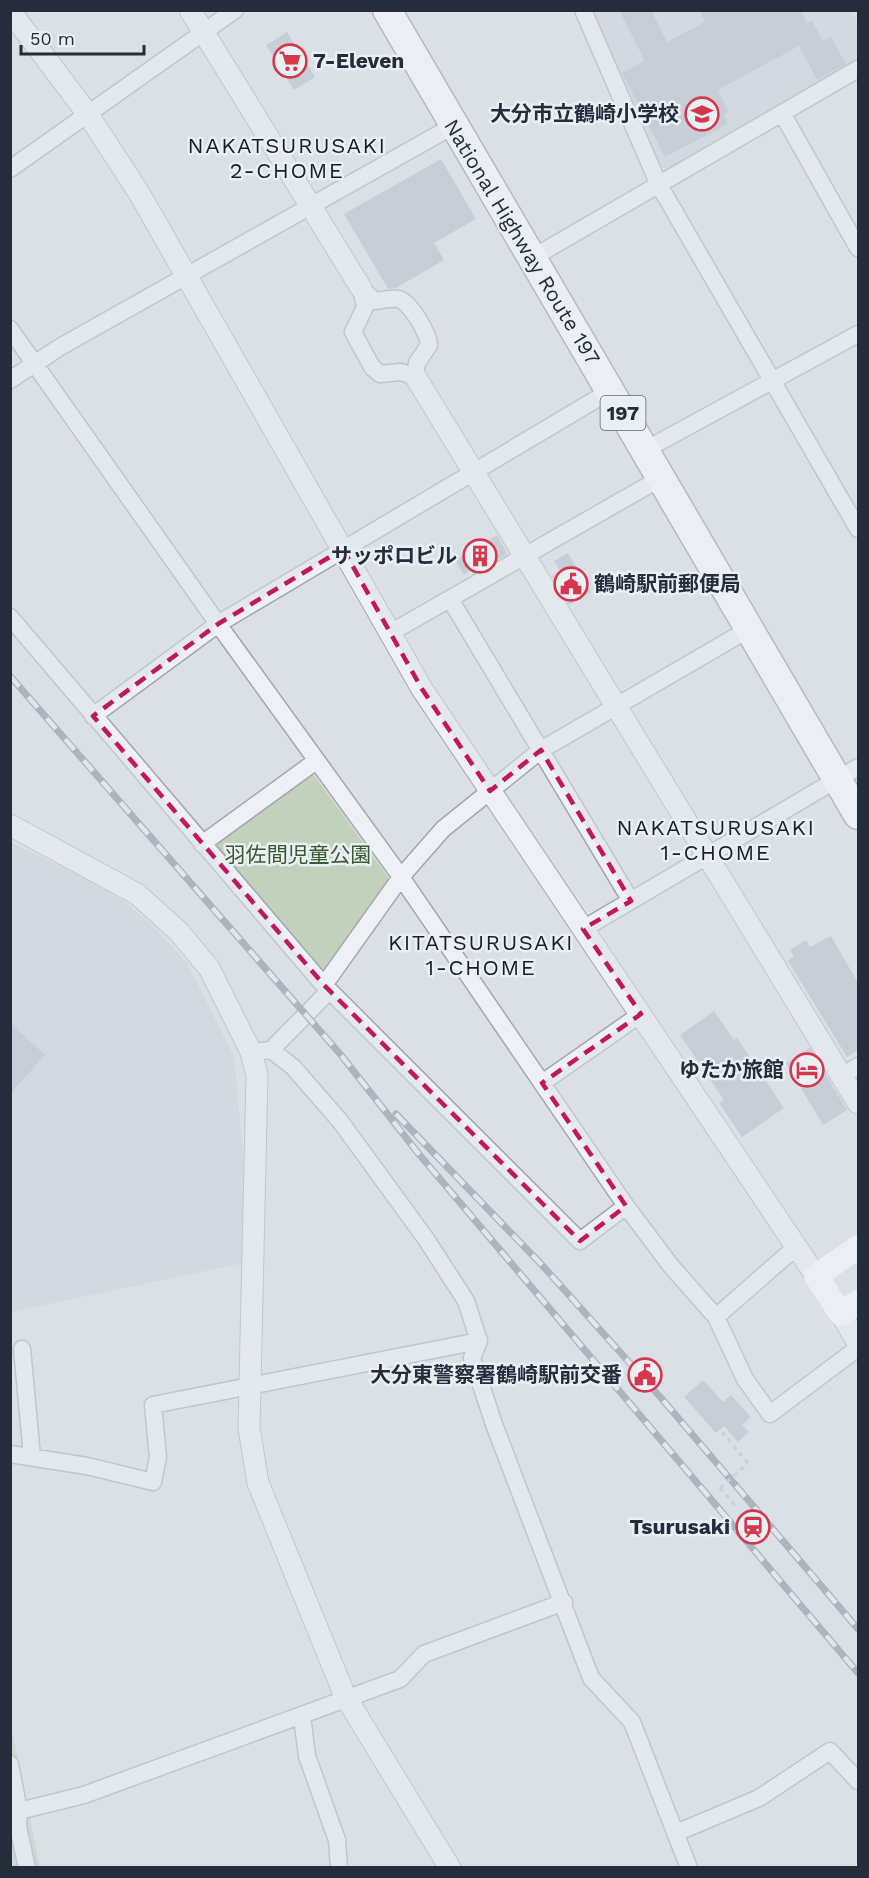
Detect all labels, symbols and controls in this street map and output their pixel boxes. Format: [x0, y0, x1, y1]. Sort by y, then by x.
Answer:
scale bar [21, 18, 144, 56]
text: 50 m [30, 28, 75, 49]
supermarket icon: 7-Eleven [272, 43, 308, 79]
place label: 7-Eleven [313, 48, 404, 73]
school or university icon: 大分市立鶴崎小学校 [684, 96, 720, 132]
place label: 大分市立鶴崎小学校 [490, 101, 679, 126]
street label: National Highway Route 197 [439, 114, 606, 369]
district label: NAKATSURUSAKI 2-CHOME [187, 133, 387, 183]
road number: 197 [600, 396, 646, 430]
building icon: サッポロビル [462, 538, 498, 574]
place label: サッポロビル [331, 543, 457, 568]
public building icon: 鶴崎駅前郵便局 [553, 566, 589, 602]
place label: 鶴崎駅前郵便局 [594, 571, 741, 596]
district label: NAKATSURUSAKI 1-CHOME [616, 815, 816, 865]
park label: 羽佐間児童公園 [225, 842, 372, 867]
district label: KITATSURUSAKI 1-CHOME [388, 930, 574, 980]
hotel icon: ゆたか旅館 [789, 1052, 825, 1088]
place label: ゆたか旅館 [679, 1057, 784, 1082]
public building icon: 大分東警察署鶴崎駅前交番 [627, 1357, 663, 1393]
place label: 大分東警察署鶴崎駅前交番 [370, 1362, 622, 1387]
station icon: Tsurusaki [735, 1509, 771, 1545]
place label: Tsurusaki [629, 1514, 730, 1539]

